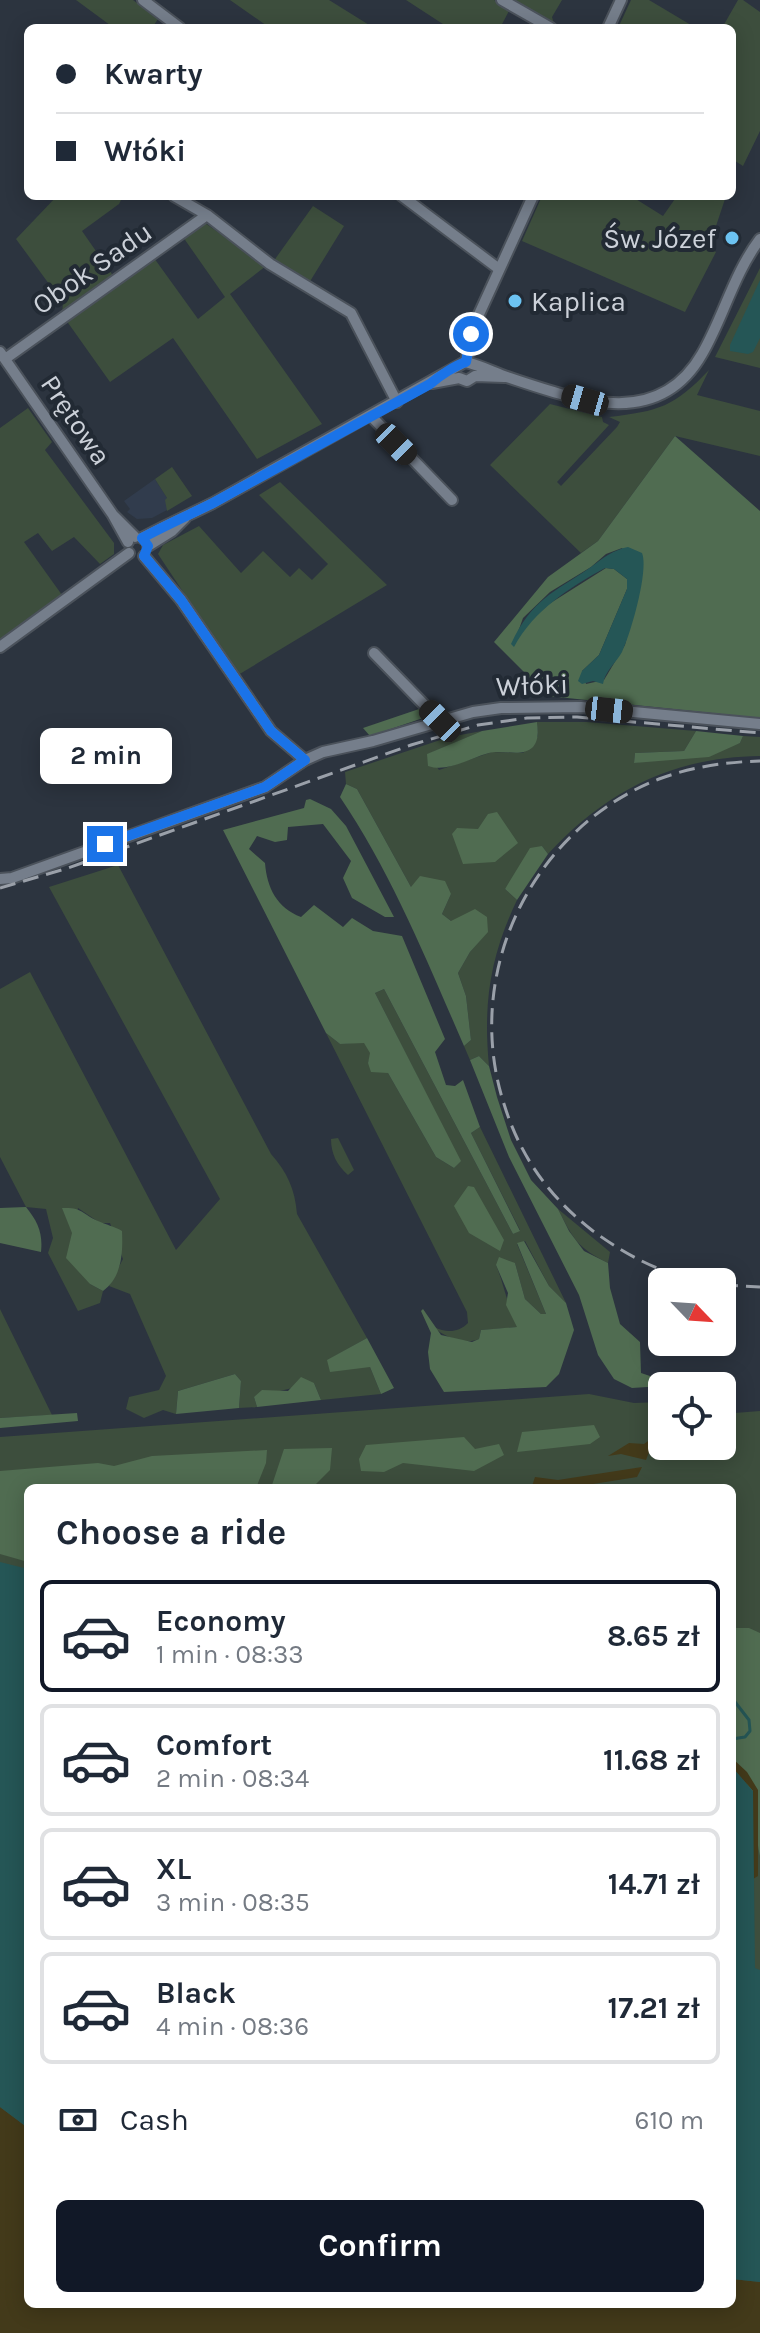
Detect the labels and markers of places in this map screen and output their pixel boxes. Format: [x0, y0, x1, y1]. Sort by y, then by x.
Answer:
place label: Św. Józef [603, 222, 716, 255]
marker: Św. Józef [723, 229, 741, 247]
place label: Kaplica [531, 285, 626, 318]
marker: Kaplica [506, 292, 524, 310]

